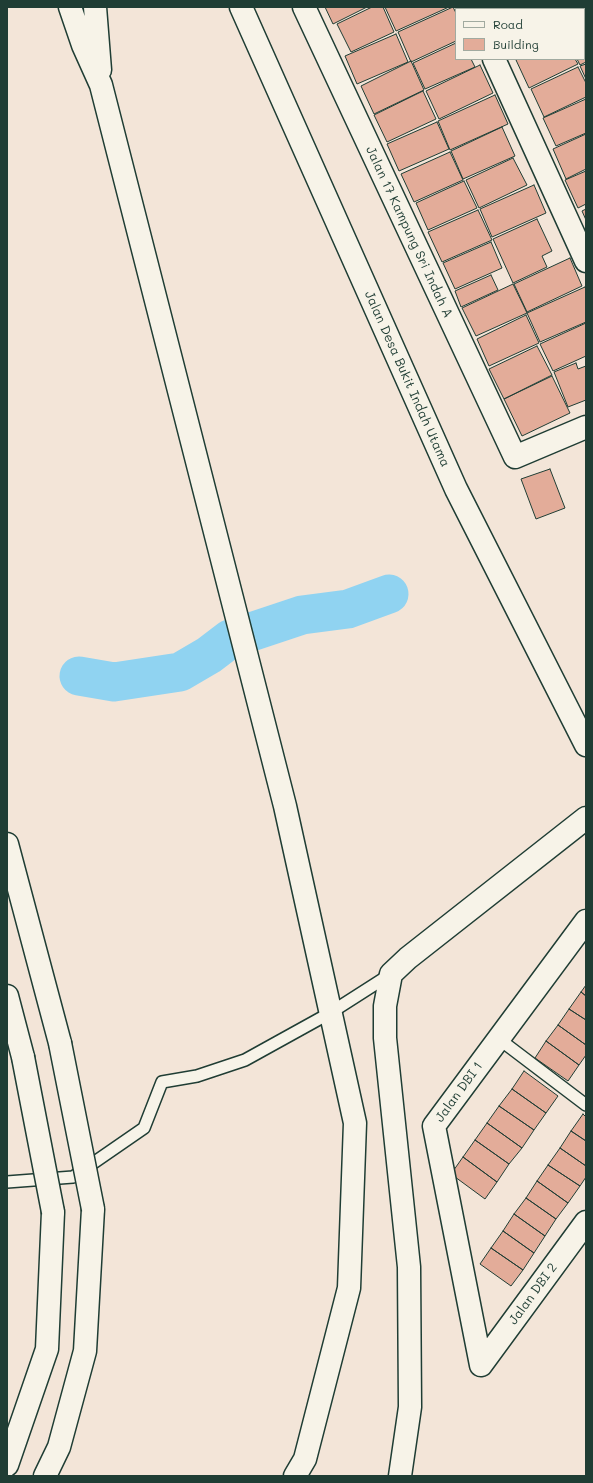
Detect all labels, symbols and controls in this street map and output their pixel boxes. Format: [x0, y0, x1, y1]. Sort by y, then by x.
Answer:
legend [455, 8, 585, 60]
text: Road [493, 16, 523, 32]
text: Building [493, 36, 539, 52]
street label: Jalan 17 Kampung Sri Indah A [362, 144, 456, 320]
street label: Jalan Desa Bukit Indah Utama [361, 289, 453, 469]
street label: Jalan DBI 1 [432, 1059, 486, 1125]
street label: Jalan DBI 2 [506, 1260, 560, 1328]

